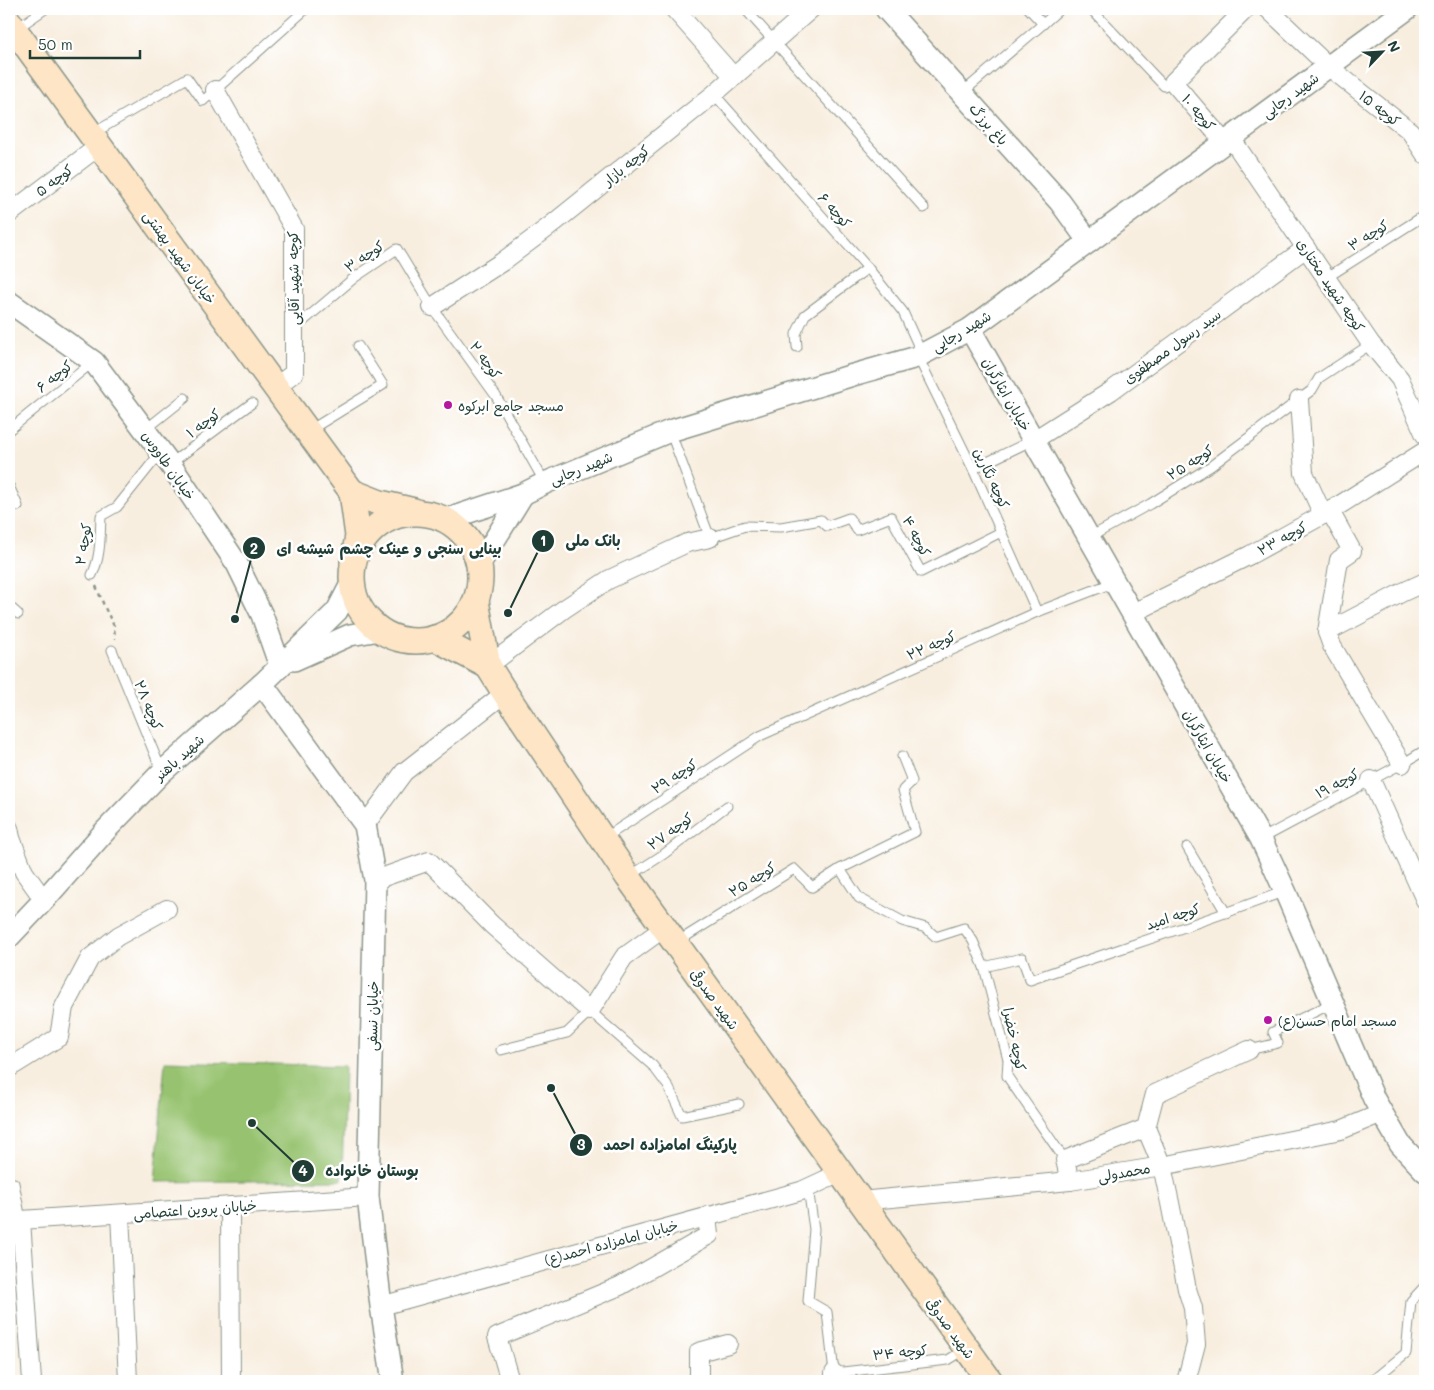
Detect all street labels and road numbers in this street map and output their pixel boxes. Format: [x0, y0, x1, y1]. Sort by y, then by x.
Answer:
street label: شهید رجایی [1258, 68, 1322, 122]
street label: کوچه ۱۵ [1355, 86, 1405, 131]
street label: کوچه ۱۰ [1177, 90, 1220, 135]
street label: باغ برزگ [964, 99, 1013, 150]
street label: کوچه بازار [598, 140, 654, 191]
street label: کوچه ۵ [31, 160, 77, 201]
street label: کوچه ۶ [813, 188, 856, 232]
street label: خیابان شهید بهشتی [140, 206, 220, 308]
street label: کوچه ۳ [1344, 215, 1392, 256]
street label: کوچه شهید آقایی [283, 231, 304, 325]
street label: کوچه شهید مختاری [1292, 234, 1369, 336]
street label: کوچه ۳ [340, 236, 388, 277]
street label: سید رسول مصطفوی [1119, 304, 1225, 388]
street label: شهید رجایی [928, 306, 994, 356]
street label: کوچه ۲ [465, 337, 506, 383]
street label: خیابان ایثارگران [978, 354, 1036, 434]
street label: کوچه ۶ [32, 356, 77, 397]
street label: کوچه ۱ [182, 404, 225, 443]
street label: خیابان طاووس [138, 426, 200, 504]
street label: کوچه ۲۵ [1163, 440, 1218, 485]
street label: کوچه نگارین [969, 444, 1014, 512]
street label: شهید رجایی [547, 447, 615, 489]
street label: کوچه ۴ [898, 512, 936, 560]
street label: کوچه ۲۳ [1254, 517, 1311, 560]
street label: کوچه ۲ [70, 522, 97, 567]
street label: کوچه ۲۲ [903, 626, 959, 665]
street label: کوچه ۲۸ [129, 677, 168, 733]
street label: خیابان ایثارگران [1179, 706, 1237, 786]
street label: شهید باهنر [149, 730, 208, 785]
street label: کوچه ۲۹ [647, 754, 701, 799]
street label: کوچه ۱۹ [1312, 764, 1363, 803]
street label: کوچه ۲۷ [643, 808, 697, 855]
street label: کوچه ۲۵ [725, 857, 780, 902]
street label: کوچه امید [1143, 898, 1203, 935]
street label: شهید صدوقی [686, 965, 744, 1034]
street label: خیابان نسفی [362, 981, 382, 1051]
street label: کوچه خضرا [998, 1006, 1031, 1073]
street label: محمدولی [1096, 1158, 1152, 1186]
street label: خیابان پروین اعتصامی [133, 1195, 257, 1224]
street label: خیابان امامزاده احمد(ع) [542, 1215, 680, 1270]
street label: شهید صدوقی [922, 1294, 980, 1363]
street label: کوچه ۳۴ [872, 1340, 928, 1365]

